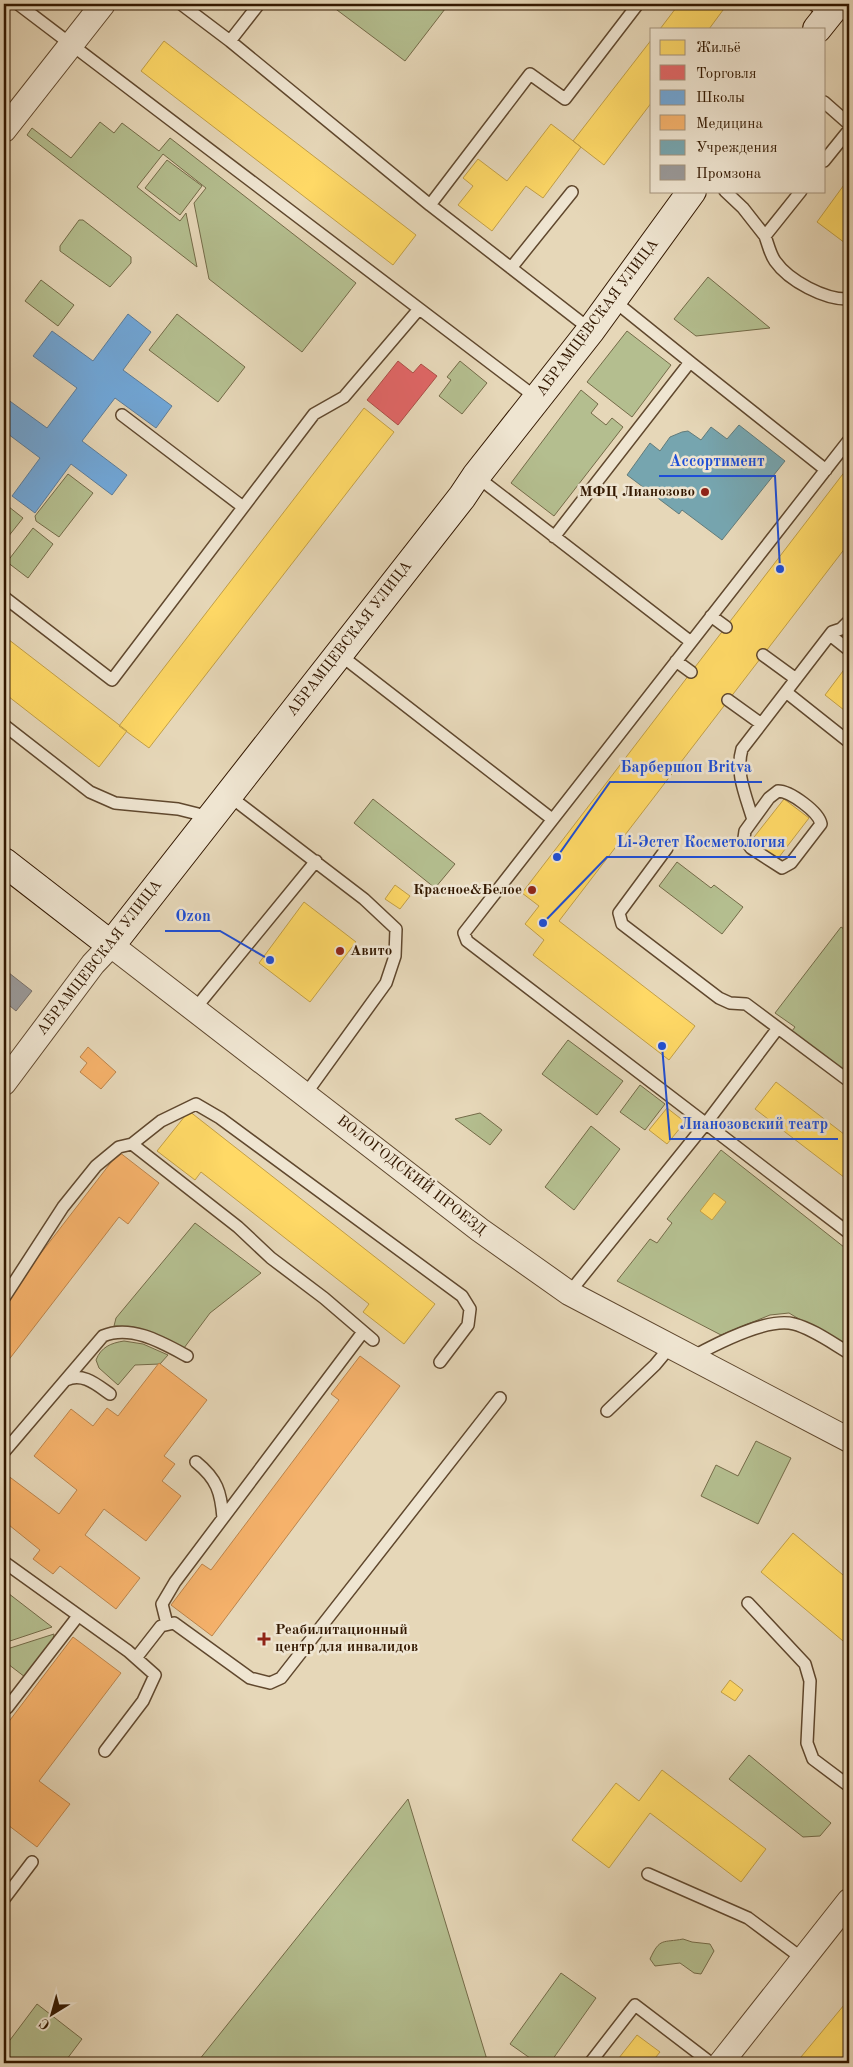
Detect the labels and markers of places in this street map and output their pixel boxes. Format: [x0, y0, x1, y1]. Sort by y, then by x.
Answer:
callout: Ассортимент [659, 445, 775, 476]
place label: МФЦ Лианозово [579, 485, 695, 500]
marker: МФЦ Лианозово [699, 486, 711, 498]
callout: Барбершоп Britva [610, 751, 762, 782]
callout: Li-Эстет Косметология [607, 826, 796, 857]
place label: Красное&Белое [413, 883, 522, 898]
marker: Красное&Белое [526, 884, 538, 896]
callout: Ozon [165, 900, 220, 931]
place label: Авито [350, 944, 392, 959]
marker: Авито [334, 945, 346, 957]
callout: Лианозовский театр [670, 1108, 838, 1139]
place label: Реабилитационный центр для инвалидов [275, 1623, 418, 1655]
marker: Реабилитационный центр для инвалидов [257, 1632, 271, 1646]

